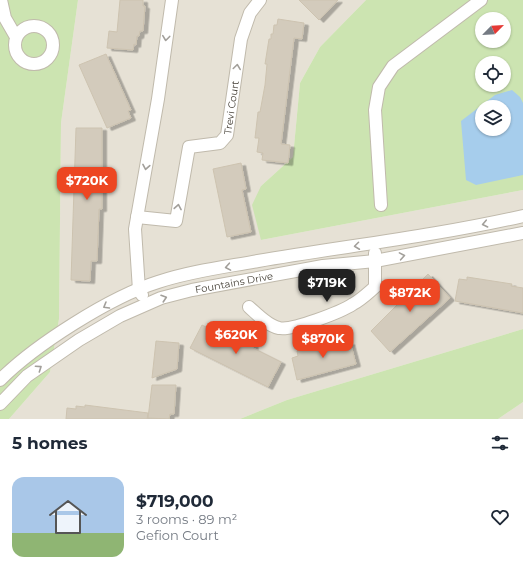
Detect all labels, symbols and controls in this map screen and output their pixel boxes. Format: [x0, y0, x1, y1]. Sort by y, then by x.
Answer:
north arrow [475, 12, 511, 48]
map controls [475, 12, 511, 136]
one-way arrow [162, 35, 171, 42]
button: locate [475, 56, 511, 92]
one-way arrow [232, 64, 241, 70]
street label: Trevi Court [221, 80, 242, 135]
button: layers [475, 100, 511, 136]
one-way arrow [142, 164, 151, 170]
pin: $720K [59, 167, 115, 201]
text: $720K [66, 172, 108, 188]
one-way arrow [173, 204, 182, 210]
one-way arrow [482, 220, 488, 228]
one-way arrow [354, 241, 360, 250]
one-way arrow [399, 252, 405, 261]
one-way arrow [225, 262, 231, 270]
street label: Fountains Drive [194, 269, 274, 296]
pin: $719K [299, 269, 355, 303]
text: $719K [307, 274, 347, 290]
pin: $872K [382, 279, 438, 313]
text: $872K [389, 284, 431, 300]
one-way arrow [160, 294, 167, 303]
one-way arrow [103, 302, 110, 309]
pin: $620K [208, 321, 264, 355]
pin: $870K [295, 325, 351, 359]
text: $620K [215, 326, 257, 342]
text: $870K [301, 330, 345, 346]
one-way arrow [34, 366, 41, 373]
icon: filters [489, 432, 511, 454]
text: 5 homes [12, 433, 88, 453]
text: $719,000 [136, 491, 214, 511]
icon: home [44, 493, 92, 541]
icon: heart [489, 506, 511, 528]
text: 3 rooms · 89 m² [136, 511, 237, 527]
text: Gefion Court [136, 527, 219, 543]

